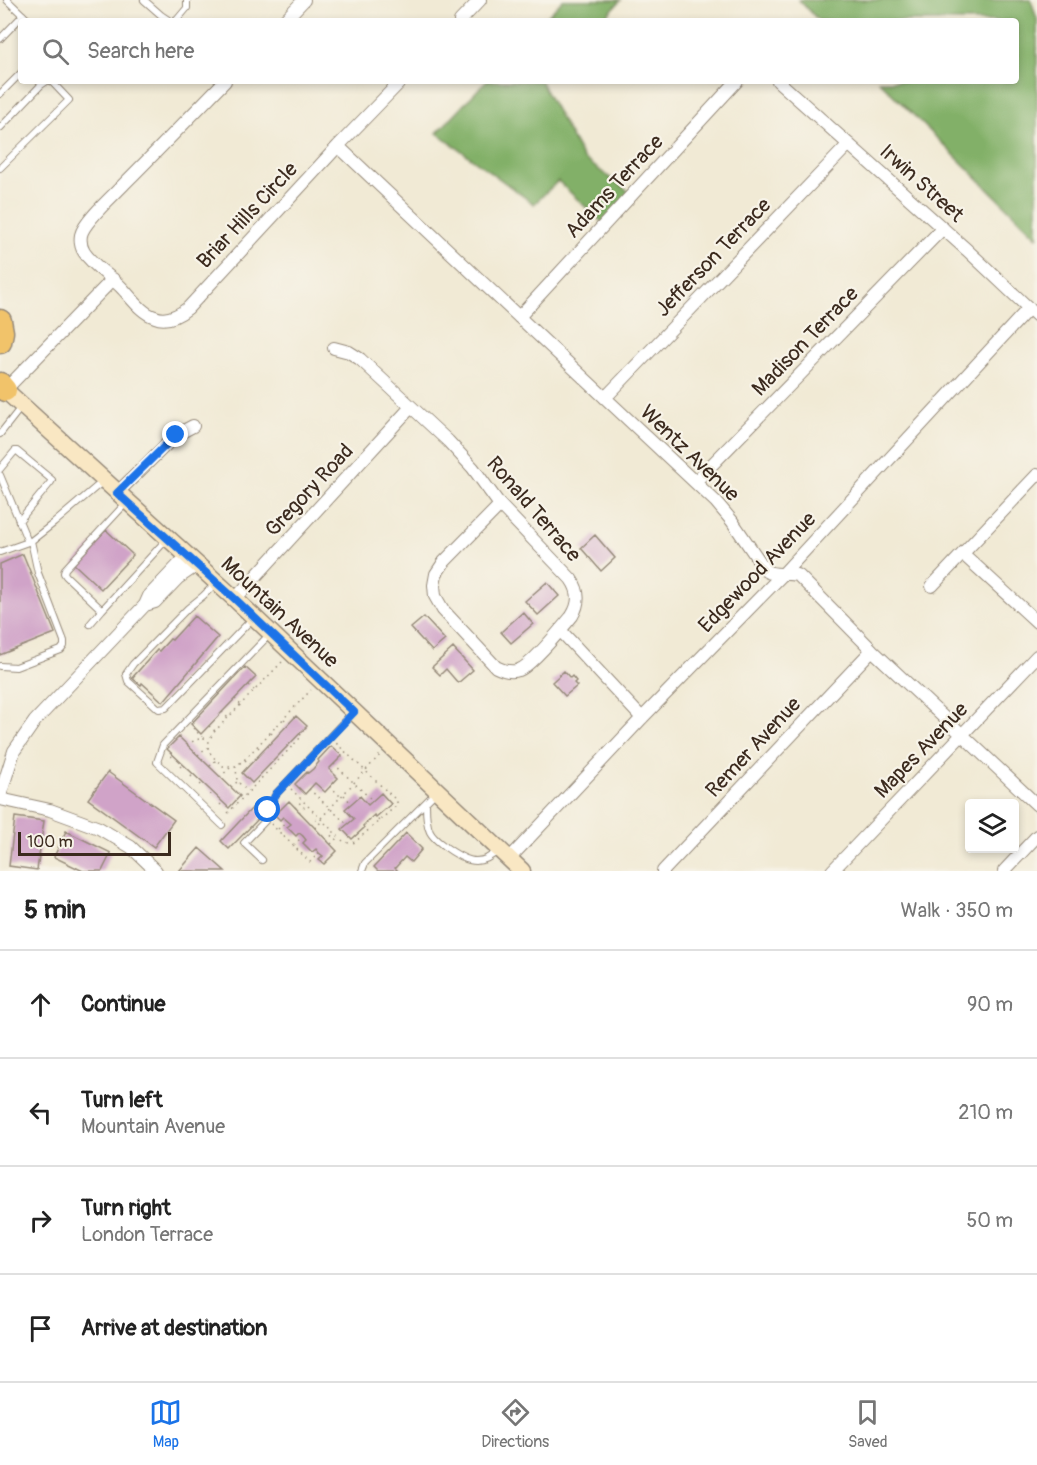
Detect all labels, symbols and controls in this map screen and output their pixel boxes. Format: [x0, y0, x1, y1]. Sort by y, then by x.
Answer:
search box [18, 18, 1019, 84]
icon: search [39, 35, 72, 68]
text: Search here [87, 37, 194, 65]
street label: Adams Terrace [559, 128, 670, 244]
street label: Irwin Street [874, 138, 970, 229]
street label: Briar Hills Circle [191, 156, 304, 274]
street label: Jefferson Terrace [650, 192, 778, 323]
street label: Madison Terrace [746, 280, 865, 402]
street label: Wentz Avenue [634, 399, 746, 508]
route end [162, 421, 188, 447]
street label: Gregory Road [259, 438, 359, 543]
street label: Ronald Terrace [480, 451, 587, 568]
street label: Edgewood Avenue [693, 506, 822, 639]
street label: Mountain Avenue [215, 551, 345, 674]
street label: Remer Avenue [700, 691, 807, 803]
street label: Mapes Avenue [869, 696, 974, 804]
route start [254, 796, 280, 822]
map controls [965, 799, 1019, 853]
button: layers [965, 799, 1019, 853]
scale bar [18, 829, 171, 856]
text: 100 m [27, 832, 73, 852]
text: 5 min [24, 894, 86, 926]
text: Walk · 350 m [901, 898, 1013, 923]
icon: ahead [24, 988, 57, 1021]
text: Continue [81, 990, 165, 1018]
text: 90 m [967, 992, 1013, 1017]
text: Turn left [81, 1086, 163, 1114]
icon: left [24, 1096, 57, 1129]
text: 210 m [958, 1100, 1013, 1125]
text: Mountain Avenue [81, 1114, 225, 1139]
text: Turn right [81, 1194, 171, 1222]
icon: right [24, 1204, 57, 1237]
text: 50 m [966, 1208, 1013, 1233]
text: London Terrace [81, 1222, 213, 1247]
icon: arrive [24, 1312, 57, 1345]
text: Arrive at destination [81, 1314, 267, 1342]
tab: Map [149, 1396, 182, 1452]
tab: Directions [481, 1396, 549, 1452]
tab: Saved [848, 1396, 888, 1452]

